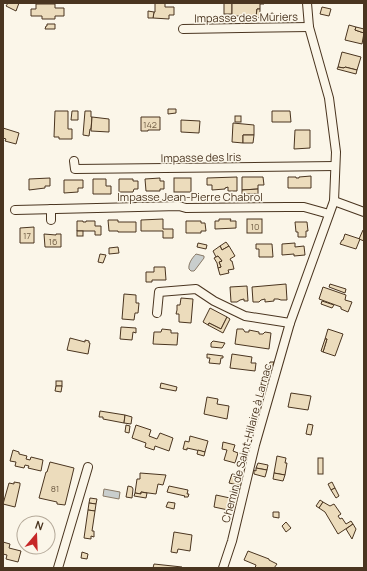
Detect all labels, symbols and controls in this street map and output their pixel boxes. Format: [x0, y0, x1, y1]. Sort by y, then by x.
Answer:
street label: Impasse des Mûriers [194, 9, 298, 25]
house number: 142 [143, 118, 157, 131]
street label: Impasse des Iris [161, 149, 242, 165]
street label: Impasse Jean-Pierre Chabrol [117, 189, 263, 204]
house number: 10 [251, 220, 260, 233]
house number: 17 [23, 229, 31, 242]
house number: 16 [48, 235, 58, 248]
street label: Chemin de Saint-Hilaire à Larnac [218, 362, 274, 524]
house number: 81 [51, 482, 59, 495]
north arrow [16, 515, 56, 555]
text: N [33, 517, 46, 533]

